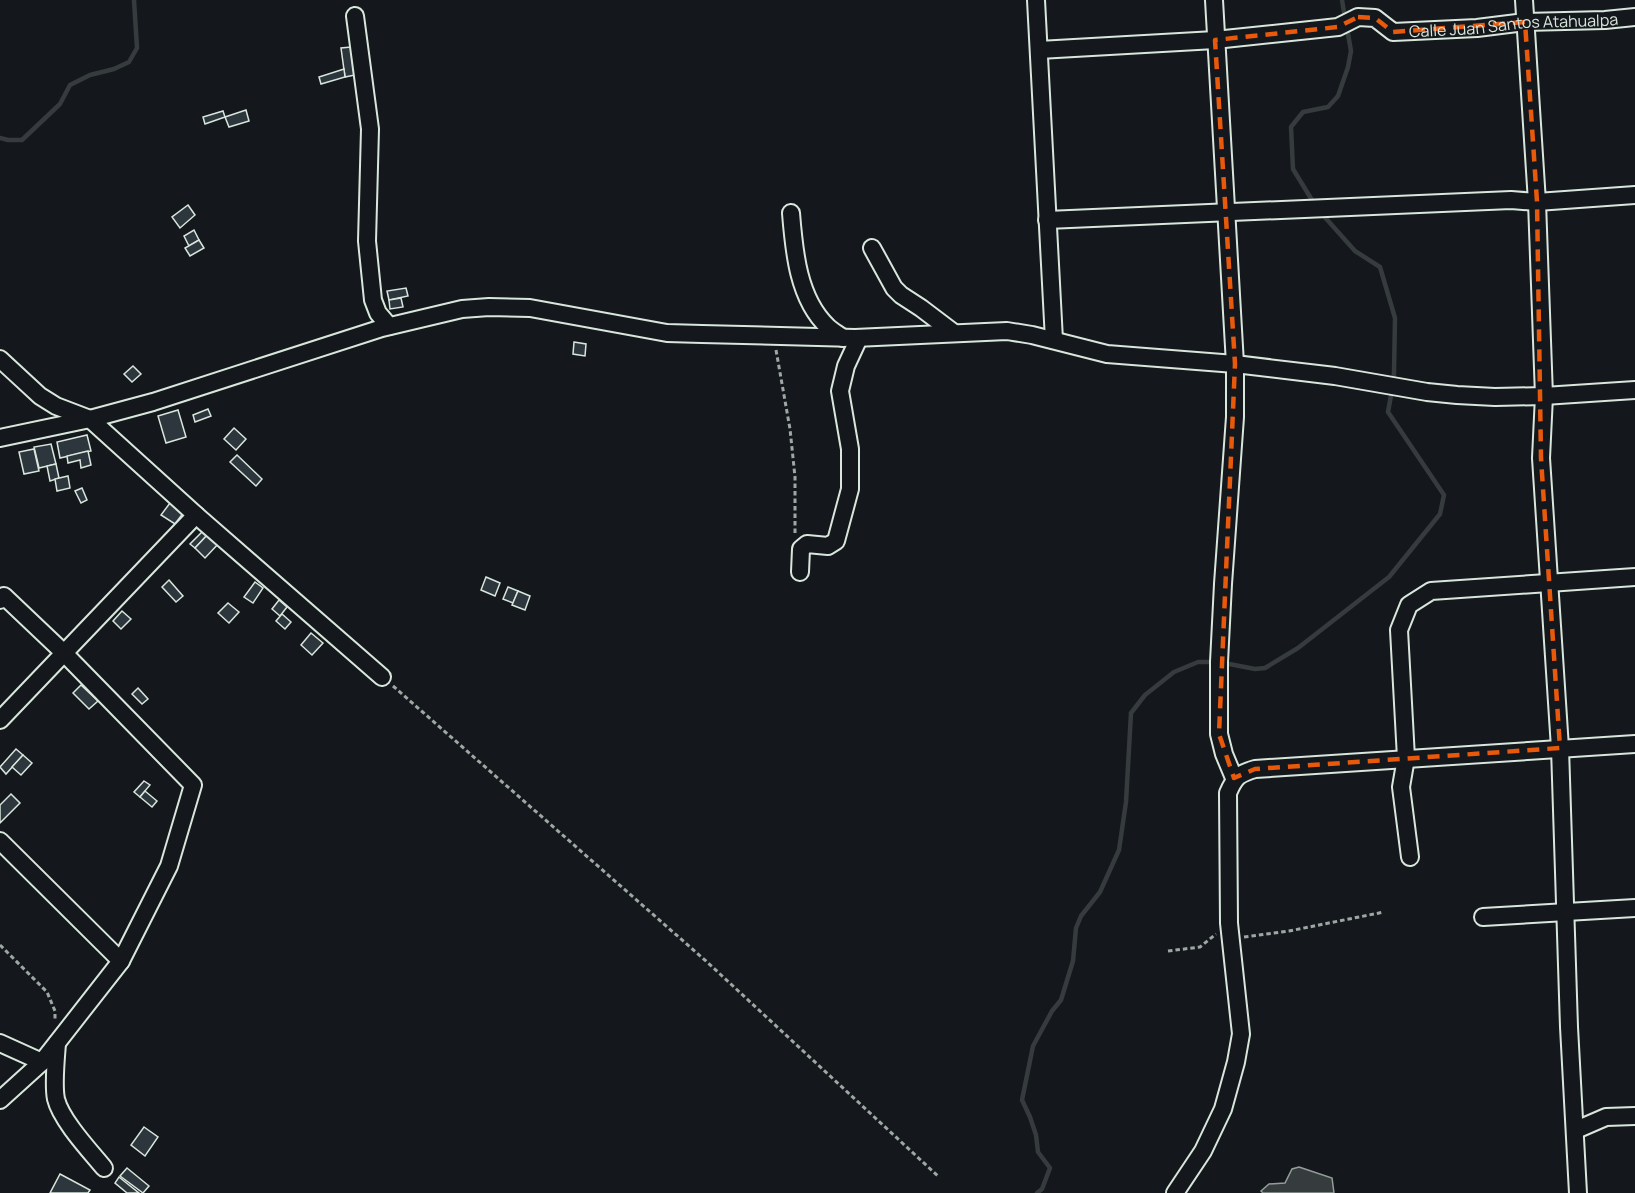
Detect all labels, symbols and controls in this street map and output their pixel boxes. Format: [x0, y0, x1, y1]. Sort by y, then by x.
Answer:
street label: Calle Juan Santos Atahualpa [1409, 8, 1619, 42]

